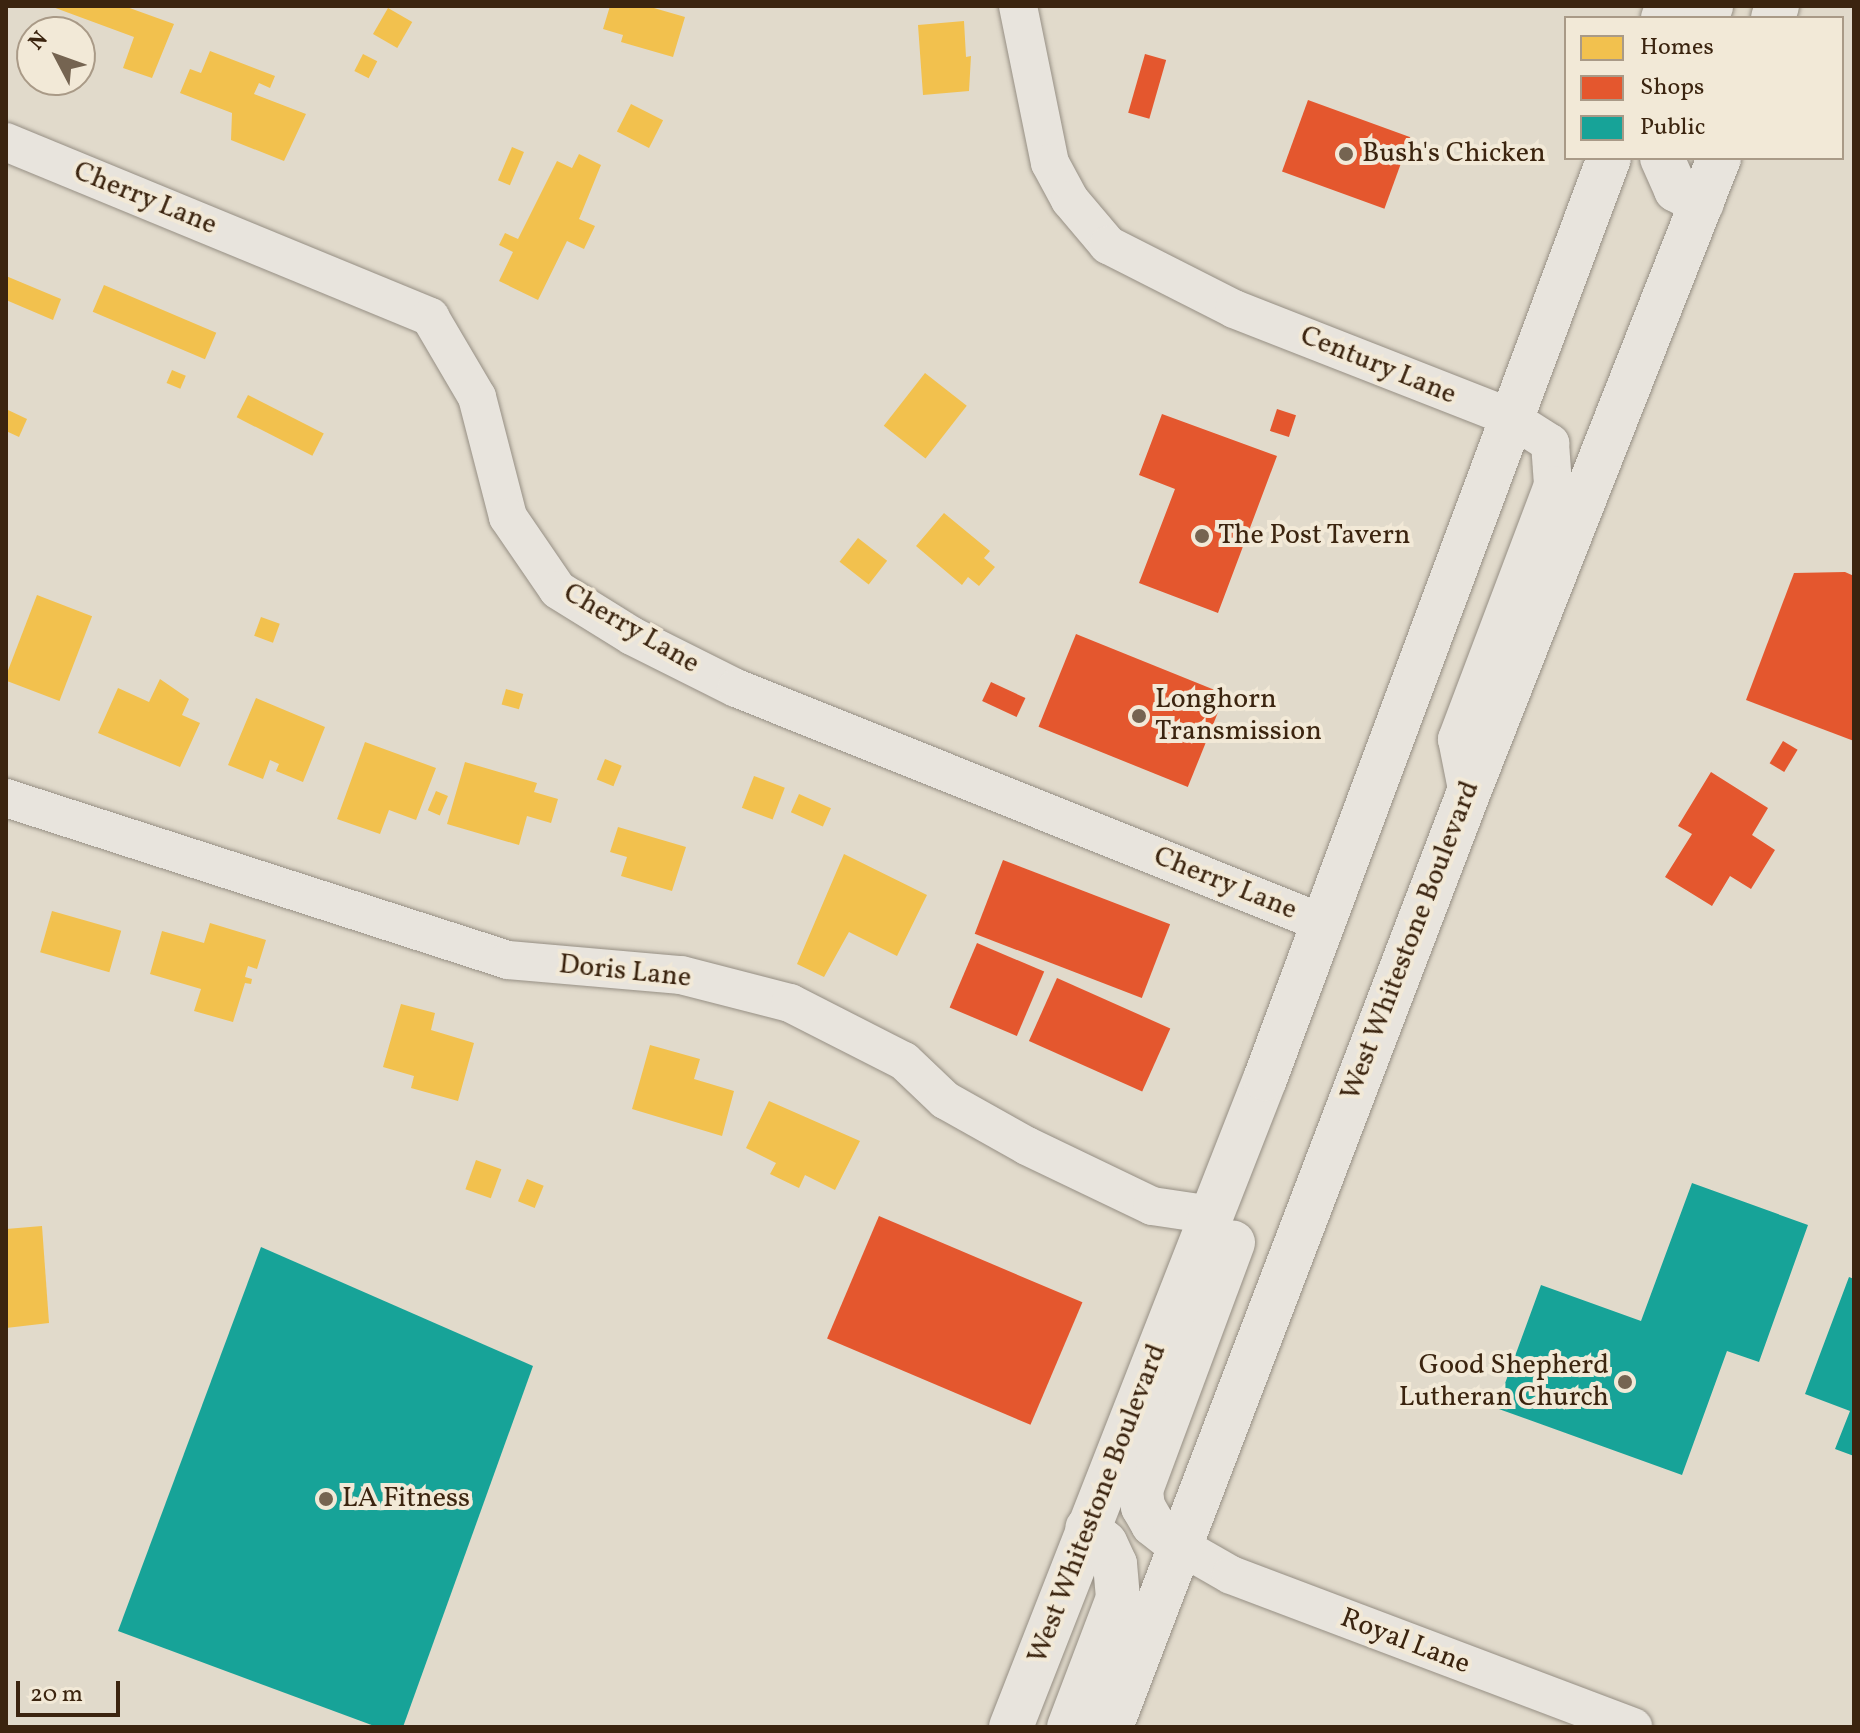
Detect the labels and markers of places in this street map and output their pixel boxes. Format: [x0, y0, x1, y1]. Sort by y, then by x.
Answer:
place label: Bush's Chicken [1362, 137, 1546, 171]
marker: Bush's Chicken [1337, 145, 1355, 163]
place label: The Post Tavern [1218, 519, 1411, 553]
marker: The Post Tavern [1193, 527, 1211, 545]
place label: Longhorn Transmission [1155, 683, 1322, 749]
marker: Longhorn Transmission [1130, 707, 1148, 725]
place label: Good Shepherd Lutheran Church [1399, 1349, 1609, 1415]
marker: Good Shepherd Lutheran Church [1616, 1373, 1634, 1391]
place label: LA Fitness [342, 1482, 470, 1516]
marker: LA Fitness [317, 1490, 335, 1508]

